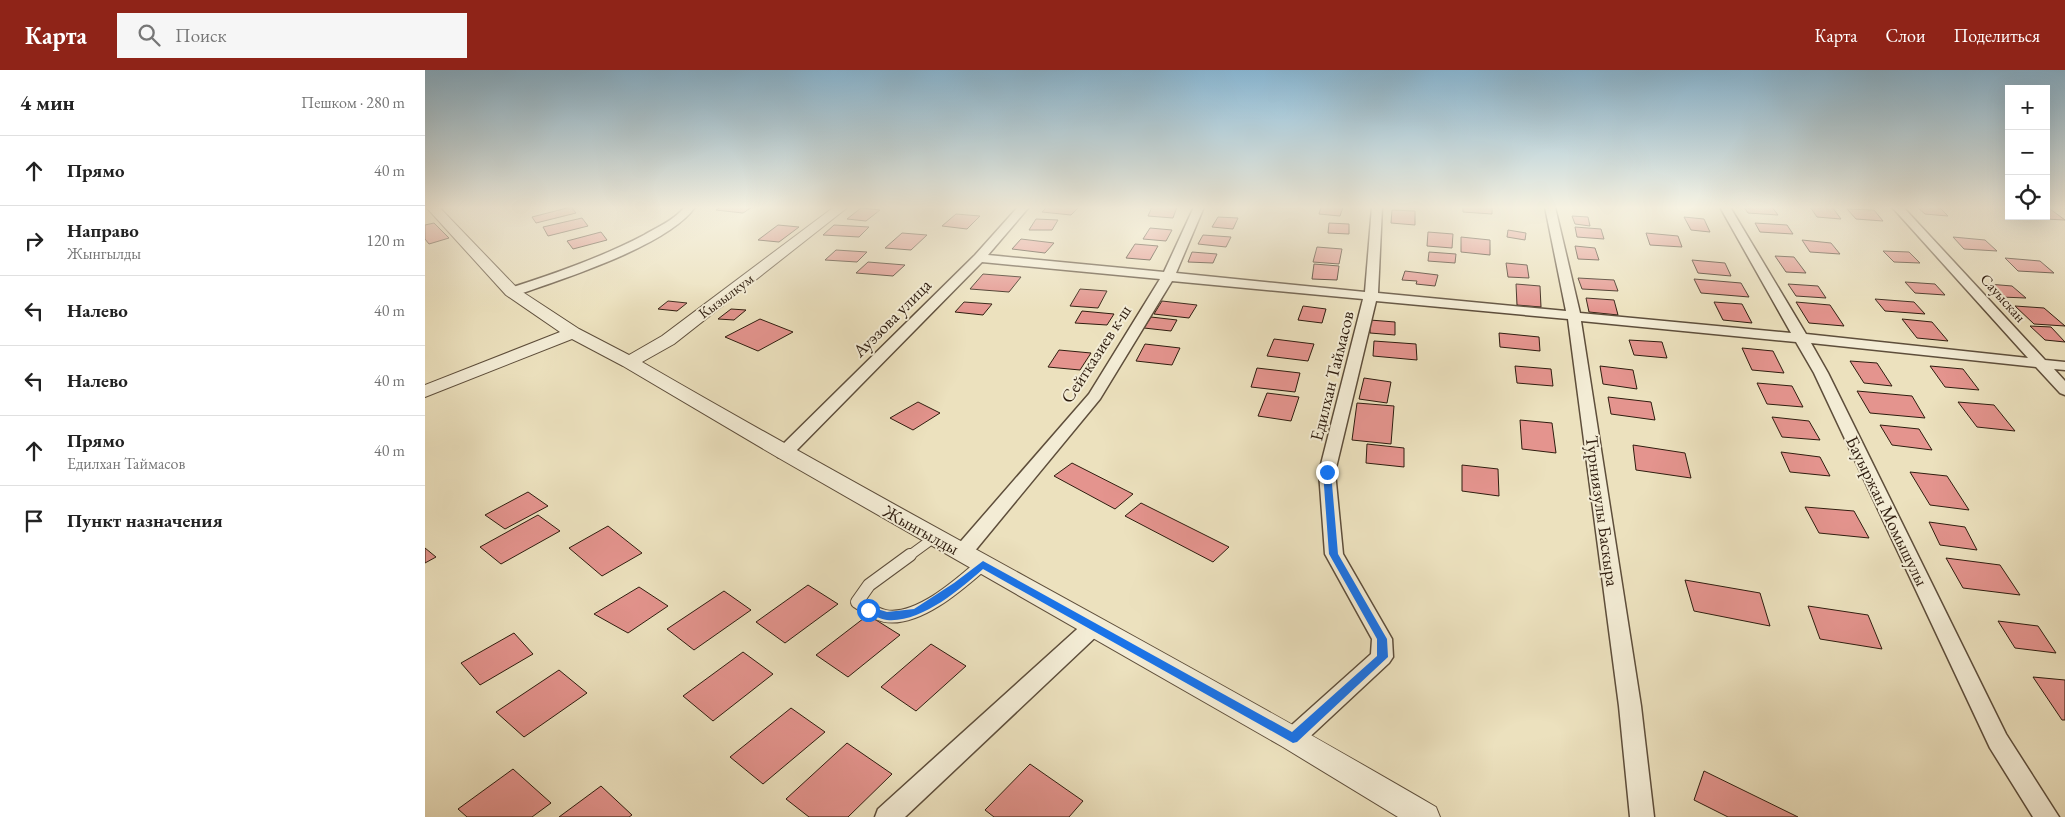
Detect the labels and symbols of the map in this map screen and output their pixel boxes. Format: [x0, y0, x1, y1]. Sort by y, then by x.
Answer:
street label: Кызылкум [694, 268, 758, 323]
street label: Сауыскан [1977, 269, 2030, 326]
street label: Ауэзова улица [847, 273, 936, 363]
street label: Сейтказиев к-ш [1055, 300, 1136, 407]
street label: Едилхан Таймасов [1304, 308, 1359, 443]
street label: Бауыржан Момышулы [1841, 432, 1934, 590]
street label: Турниязулы Баскыра [1581, 434, 1625, 589]
route end [1316, 461, 1339, 484]
street label: Жынгылды [878, 499, 963, 560]
route start [857, 599, 880, 622]

